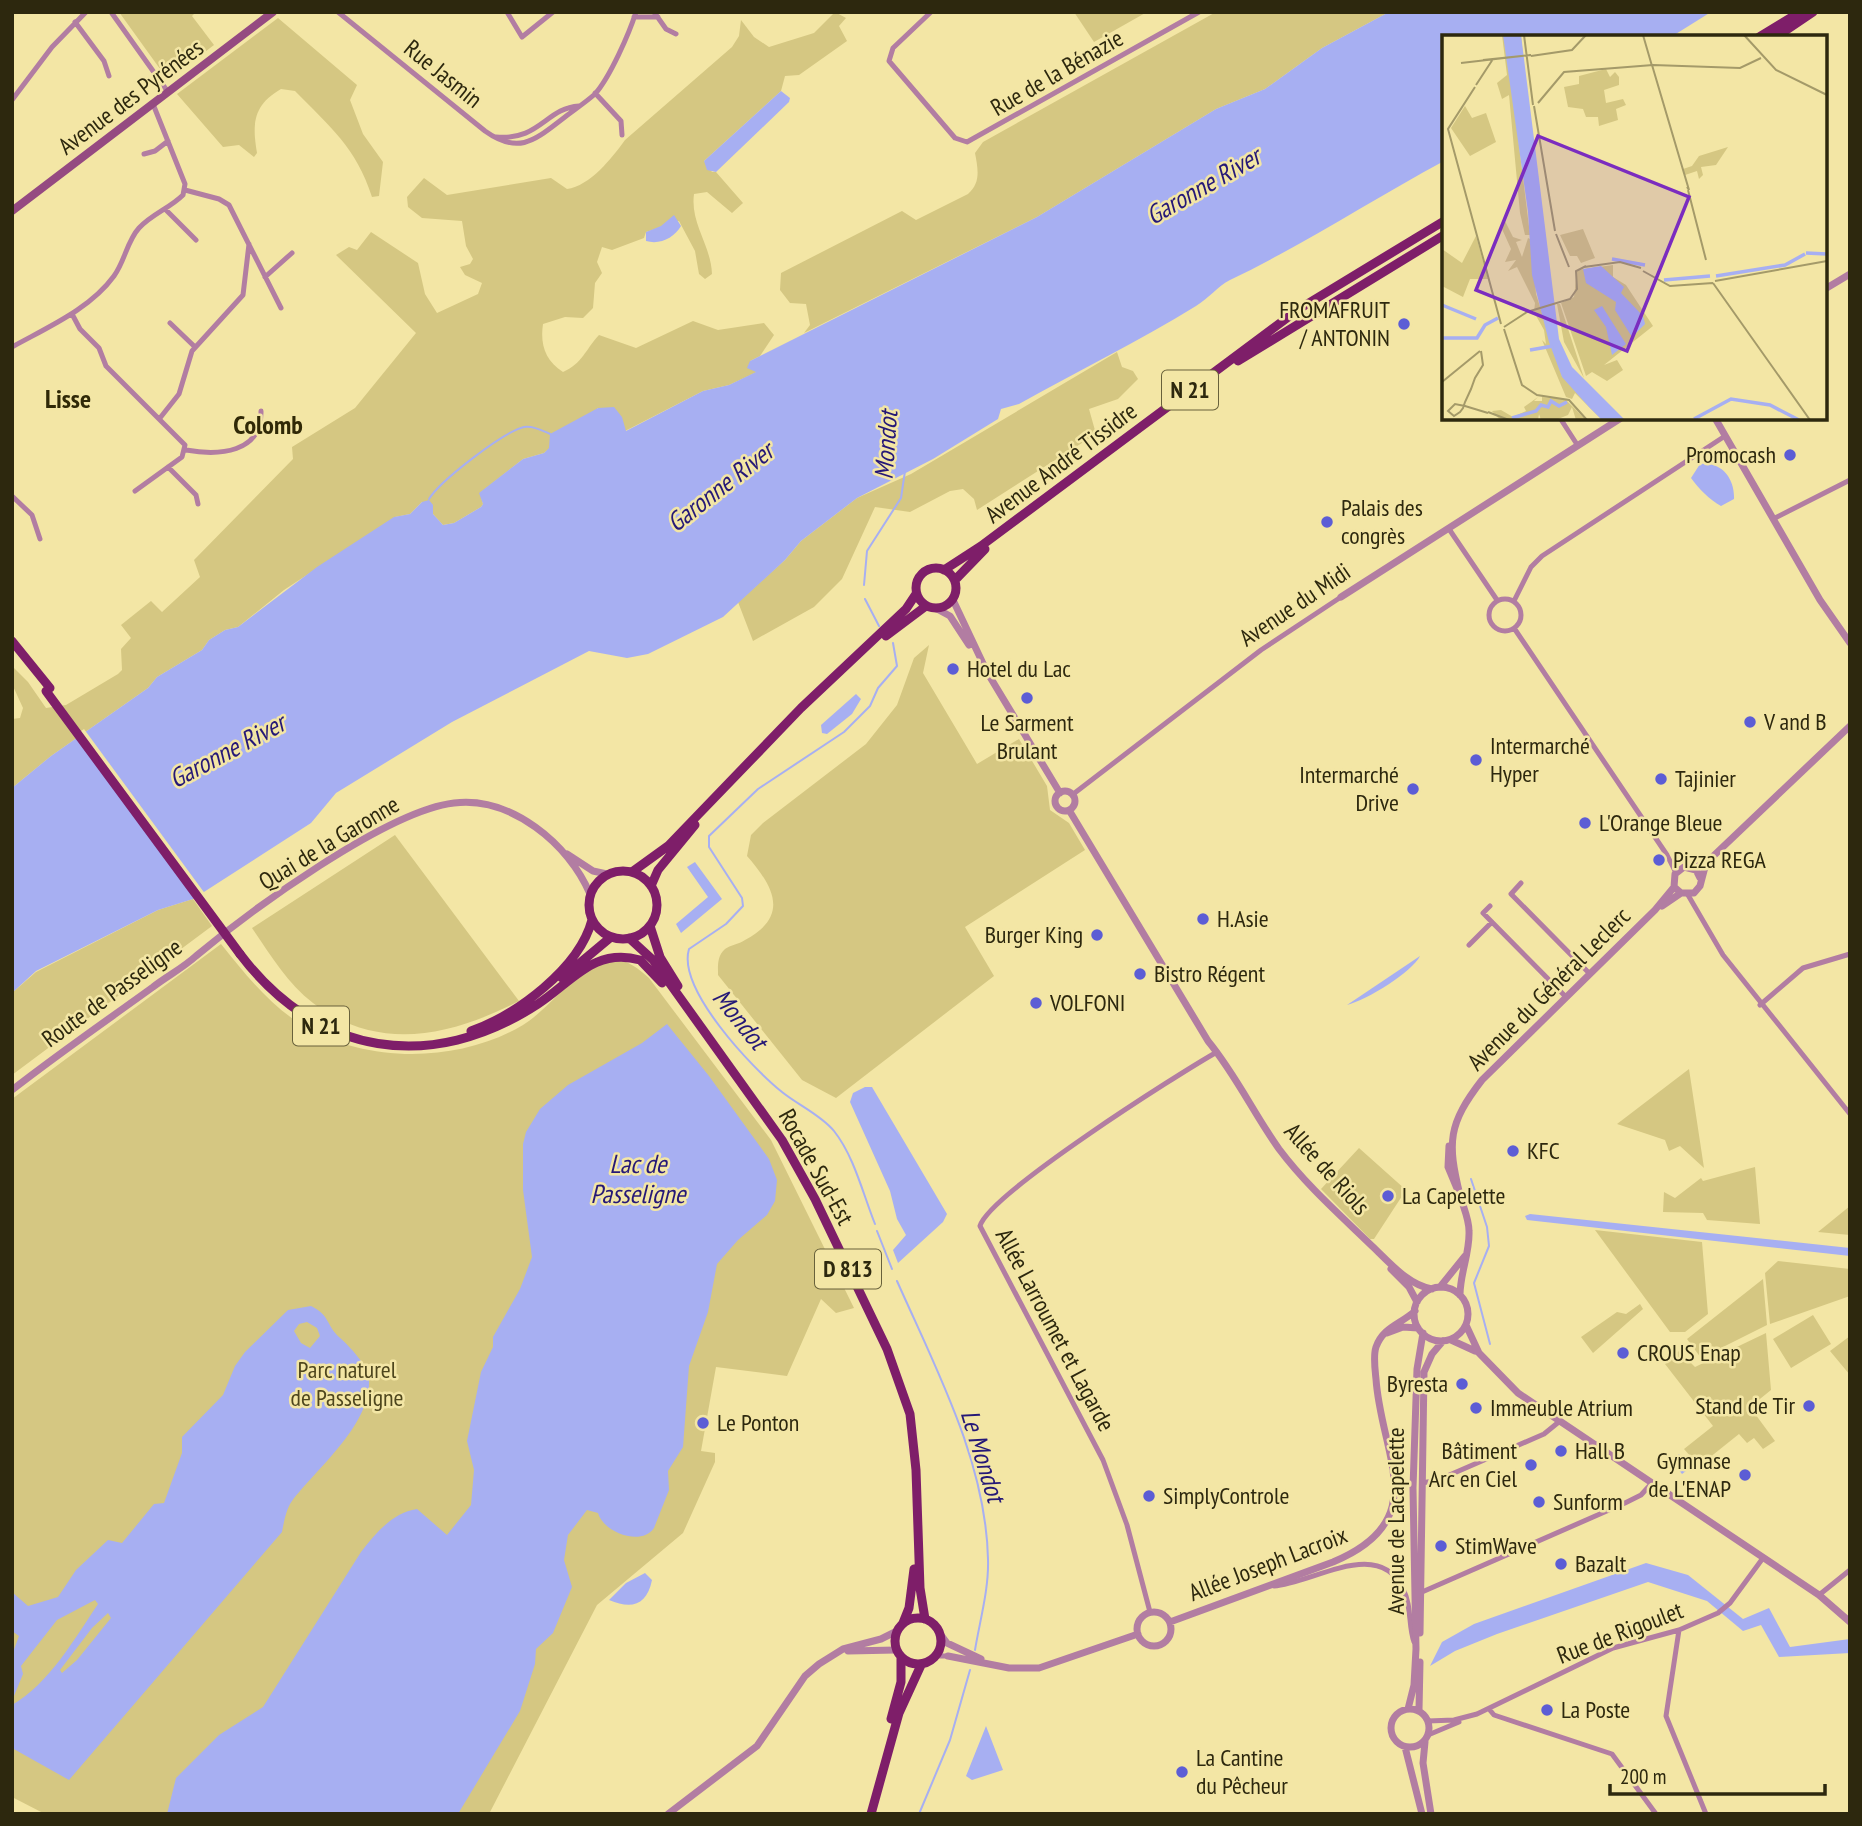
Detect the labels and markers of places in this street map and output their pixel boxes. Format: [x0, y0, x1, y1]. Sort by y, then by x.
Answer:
place label: FROMAFRUIT / ANTONIN [1279, 294, 1390, 353]
marker: FROMAFRUIT / ANTONIN [1396, 316, 1412, 332]
place label: Promocash [1686, 439, 1776, 470]
marker: Promocash [1782, 447, 1798, 463]
place label: Palais des congrès [1341, 492, 1423, 551]
marker: Palais des congrès [1319, 514, 1335, 530]
place label: Hotel du Lac [967, 653, 1071, 684]
marker: Hotel du Lac [945, 661, 961, 677]
marker: Le Sarment Brulant [1019, 690, 1035, 706]
place label: V and B [1763, 706, 1827, 737]
place label: Le Sarment Brulant [980, 707, 1074, 766]
marker: V and B [1742, 714, 1758, 730]
place label: Intermarché Hyper [1490, 730, 1590, 789]
marker: Intermarché Hyper [1468, 752, 1484, 768]
place label: Intermarché Drive [1299, 759, 1399, 818]
place label: Tajinier [1675, 763, 1736, 794]
marker: Tajinier [1653, 771, 1669, 787]
marker: Intermarché Drive [1405, 781, 1421, 797]
place label: L'Orange Bleue [1599, 807, 1722, 838]
marker: L'Orange Bleue [1577, 815, 1593, 831]
place label: Pizza REGA [1673, 844, 1767, 875]
marker: Pizza REGA [1651, 852, 1667, 868]
place label: H.Asie [1217, 903, 1269, 934]
marker: H.Asie [1195, 911, 1211, 927]
place label: Burger King [985, 919, 1083, 950]
marker: Burger King [1089, 927, 1105, 943]
place label: Bistro Régent [1154, 958, 1265, 989]
marker: Bistro Régent [1132, 966, 1148, 982]
place label: VOLFONI [1049, 987, 1125, 1018]
marker: VOLFONI [1028, 995, 1044, 1011]
place label: KFC [1527, 1135, 1560, 1166]
marker: KFC [1505, 1143, 1521, 1159]
place label: La Capelette [1402, 1180, 1505, 1211]
marker: La Capelette [1380, 1188, 1396, 1204]
place label: CROUS Enap [1637, 1337, 1741, 1368]
marker: CROUS Enap [1615, 1345, 1631, 1361]
place label: Byresta [1387, 1368, 1448, 1399]
marker: Byresta [1454, 1376, 1470, 1392]
place label: Stand de Tir [1695, 1390, 1795, 1421]
place label: Immeuble Atrium [1490, 1392, 1633, 1423]
marker: Stand de Tir [1801, 1398, 1817, 1414]
marker: Immeuble Atrium [1468, 1400, 1484, 1416]
place label: Le Ponton [717, 1407, 799, 1438]
marker: Le Ponton [695, 1415, 711, 1431]
place label: Bâtiment Arc en Ciel [1429, 1435, 1517, 1494]
place label: Hall B [1575, 1435, 1625, 1466]
marker: Hall B [1553, 1443, 1569, 1459]
place label: Gymnase de L'ENAP [1648, 1445, 1731, 1504]
marker: Bâtiment Arc en Ciel [1523, 1457, 1539, 1473]
marker: Gymnase de L'ENAP [1737, 1467, 1753, 1483]
place label: SimplyControle [1163, 1480, 1289, 1511]
place label: Sunform [1553, 1486, 1623, 1517]
marker: SimplyControle [1141, 1488, 1157, 1504]
marker: Sunform [1531, 1494, 1547, 1510]
place label: StimWave [1455, 1530, 1537, 1561]
marker: StimWave [1433, 1538, 1449, 1554]
place label: Bazalt [1575, 1548, 1627, 1579]
marker: Bazalt [1553, 1556, 1569, 1572]
place label: La Poste [1561, 1694, 1630, 1725]
marker: La Poste [1539, 1702, 1555, 1718]
place label: La Cantine du Pêcheur [1196, 1742, 1288, 1801]
marker: La Cantine du Pêcheur [1174, 1764, 1190, 1780]

